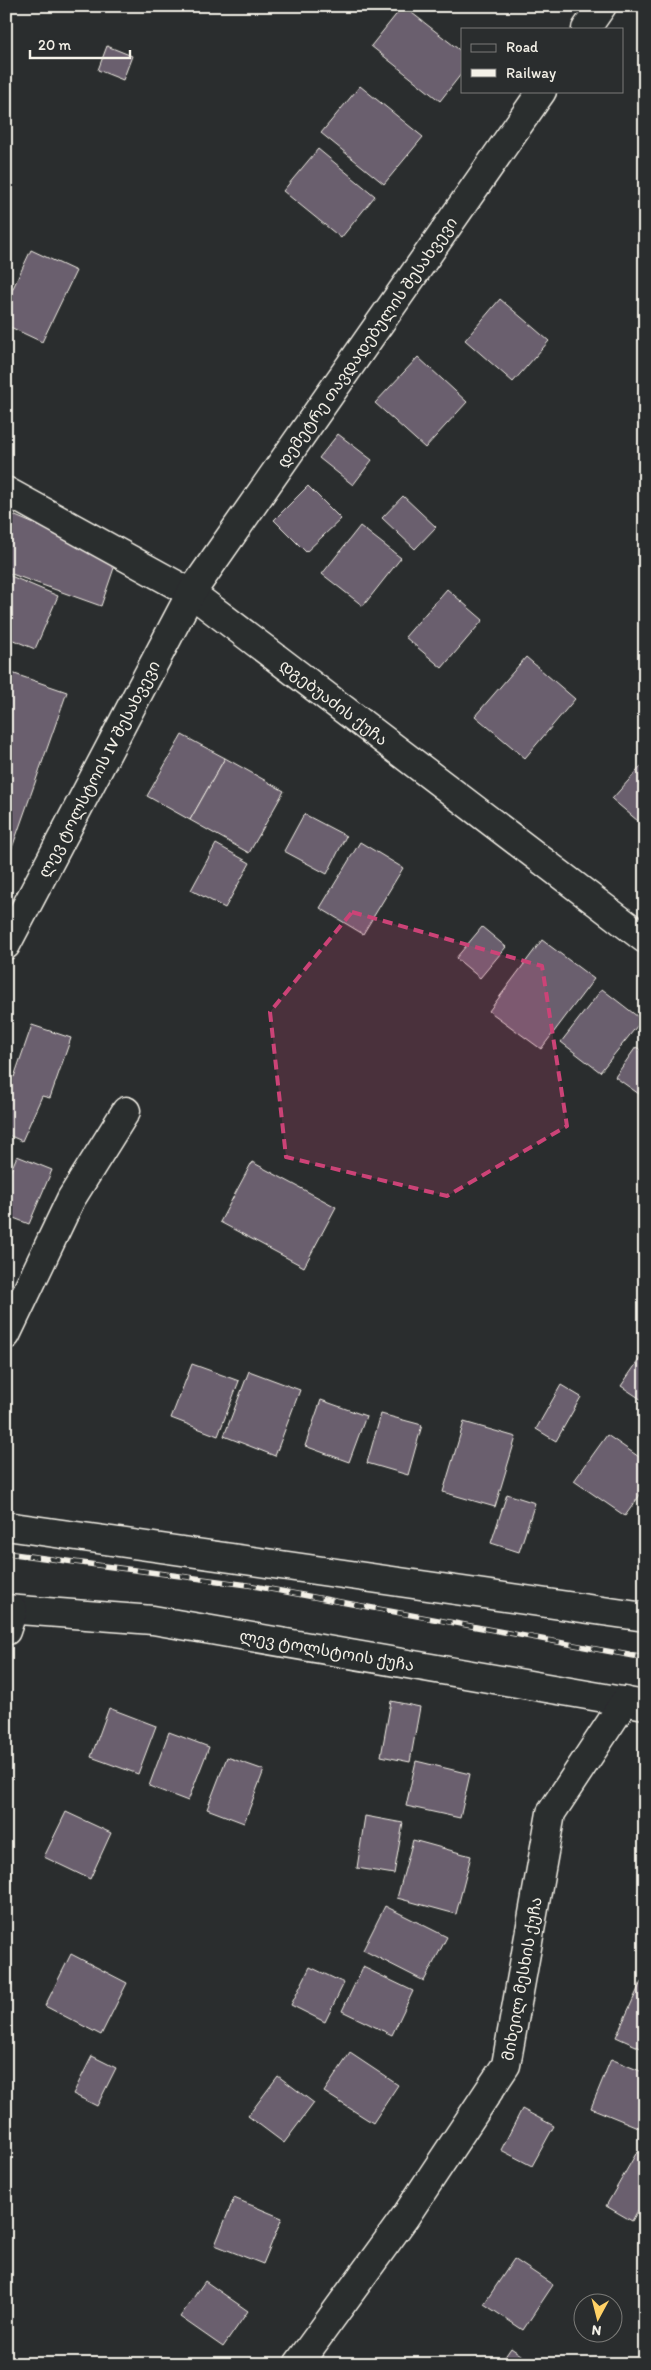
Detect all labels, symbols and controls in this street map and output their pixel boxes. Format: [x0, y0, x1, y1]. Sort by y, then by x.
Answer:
scale bar [30, 28, 130, 60]
legend [461, 28, 624, 92]
text: 20 m [38, 36, 72, 54]
text: Road [506, 38, 539, 56]
text: Railway [506, 64, 556, 82]
street label: დემეტრე თავდადებულის შესახვევი [273, 213, 461, 472]
street label: დგებუაძის ქუჩა [275, 655, 391, 749]
street label: ლევ ტოლსტოის IV შესახვევი [34, 657, 164, 881]
street label: ლევ ტოლსტოის ქუჩა [238, 1626, 416, 1675]
street label: მიხეილ მესხის ქუჩა [498, 1895, 546, 2062]
north arrow [574, 2292, 624, 2342]
text: N [591, 2321, 602, 2339]

